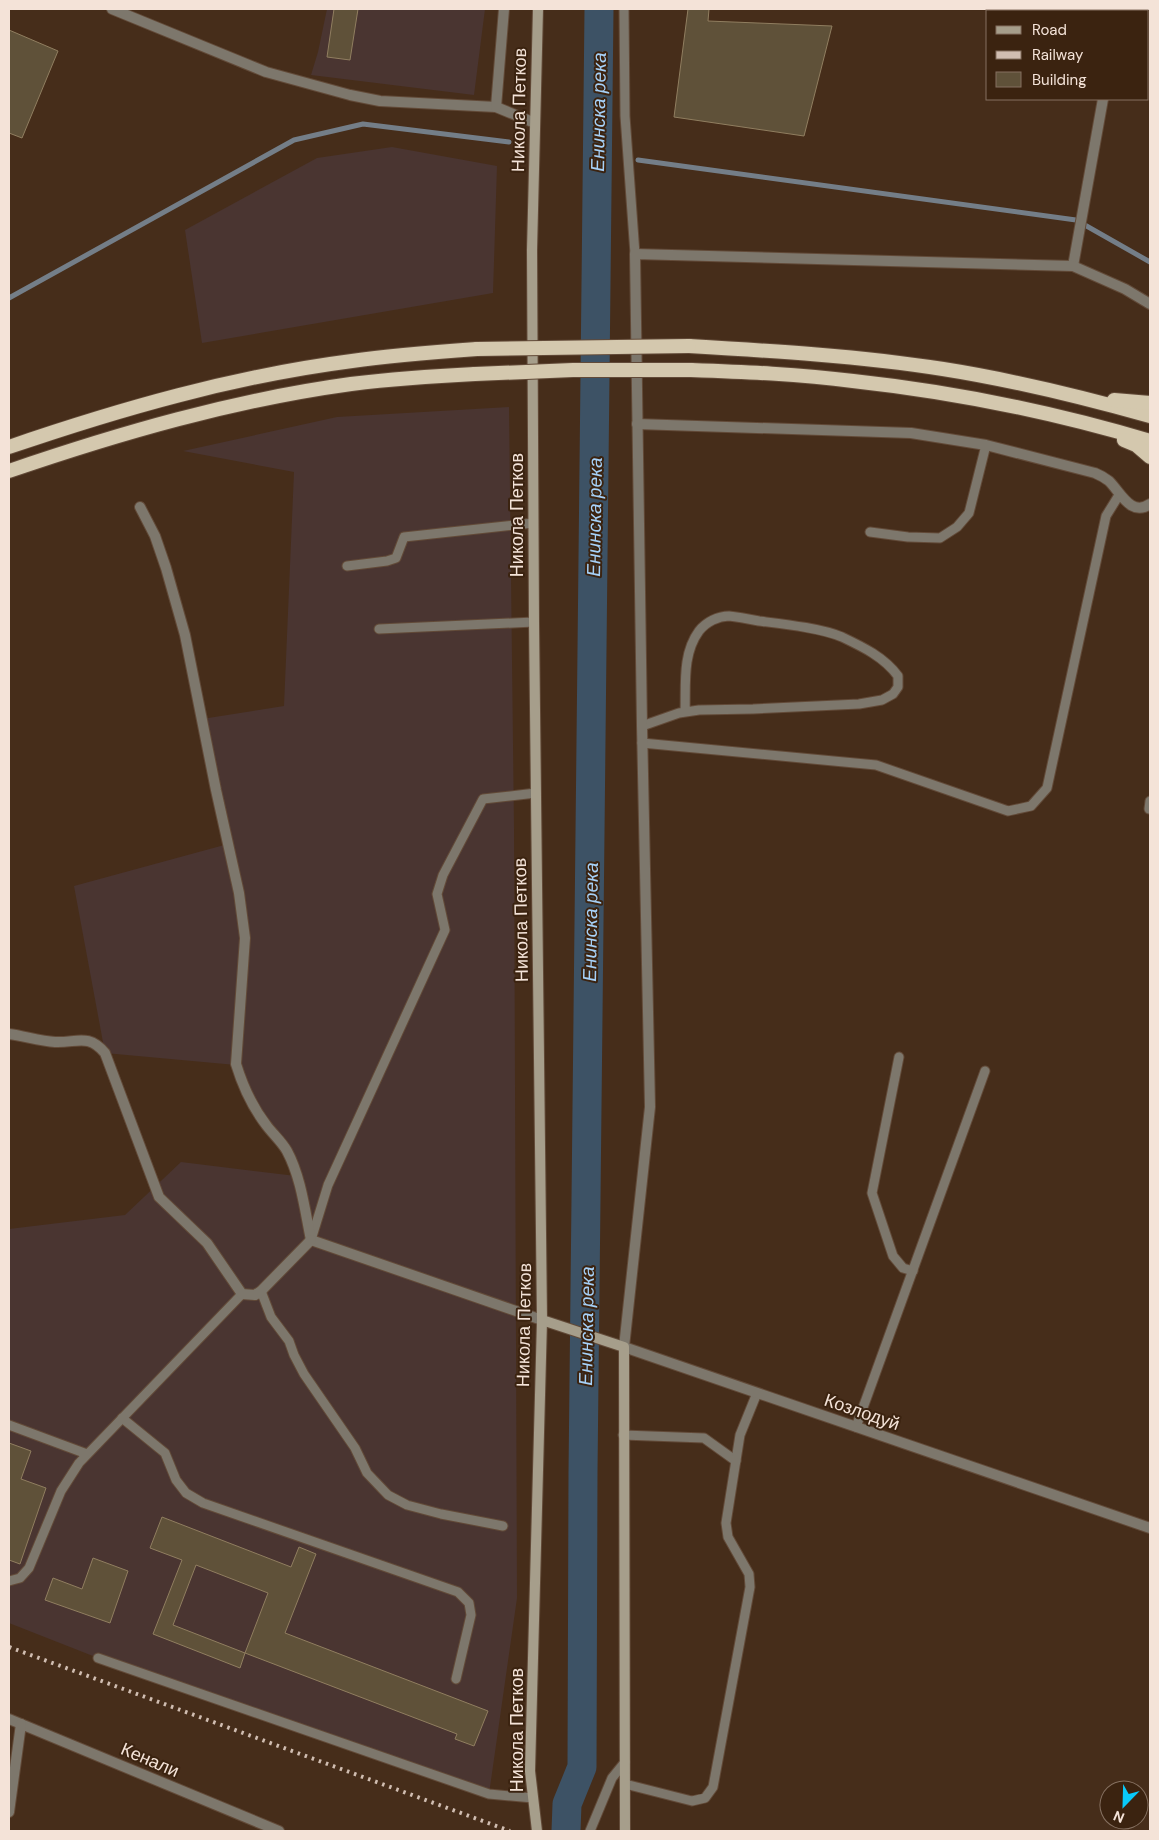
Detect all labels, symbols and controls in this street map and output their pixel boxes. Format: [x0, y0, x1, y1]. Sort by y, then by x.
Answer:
legend [986, 10, 1149, 100]
text: Road [1032, 20, 1067, 40]
text: Railway [1032, 45, 1084, 65]
street label: Никола Петков [506, 48, 532, 172]
water label: Енинска река [585, 52, 612, 172]
text: Building [1032, 70, 1087, 90]
street label: Никола Петков [505, 453, 529, 577]
water label: Енинска река [581, 457, 608, 577]
street label: Никола Петков [508, 858, 534, 982]
water label: Енинска река [577, 862, 604, 982]
street label: Никола Петков [511, 1263, 537, 1387]
water label: Енинска река [573, 1266, 600, 1386]
street label: Козлодуй [821, 1388, 903, 1436]
street label: Никола Петков [505, 1668, 529, 1792]
street label: Кенали [117, 1737, 183, 1783]
north arrow [1099, 1780, 1149, 1830]
text: N [1111, 1807, 1127, 1827]

